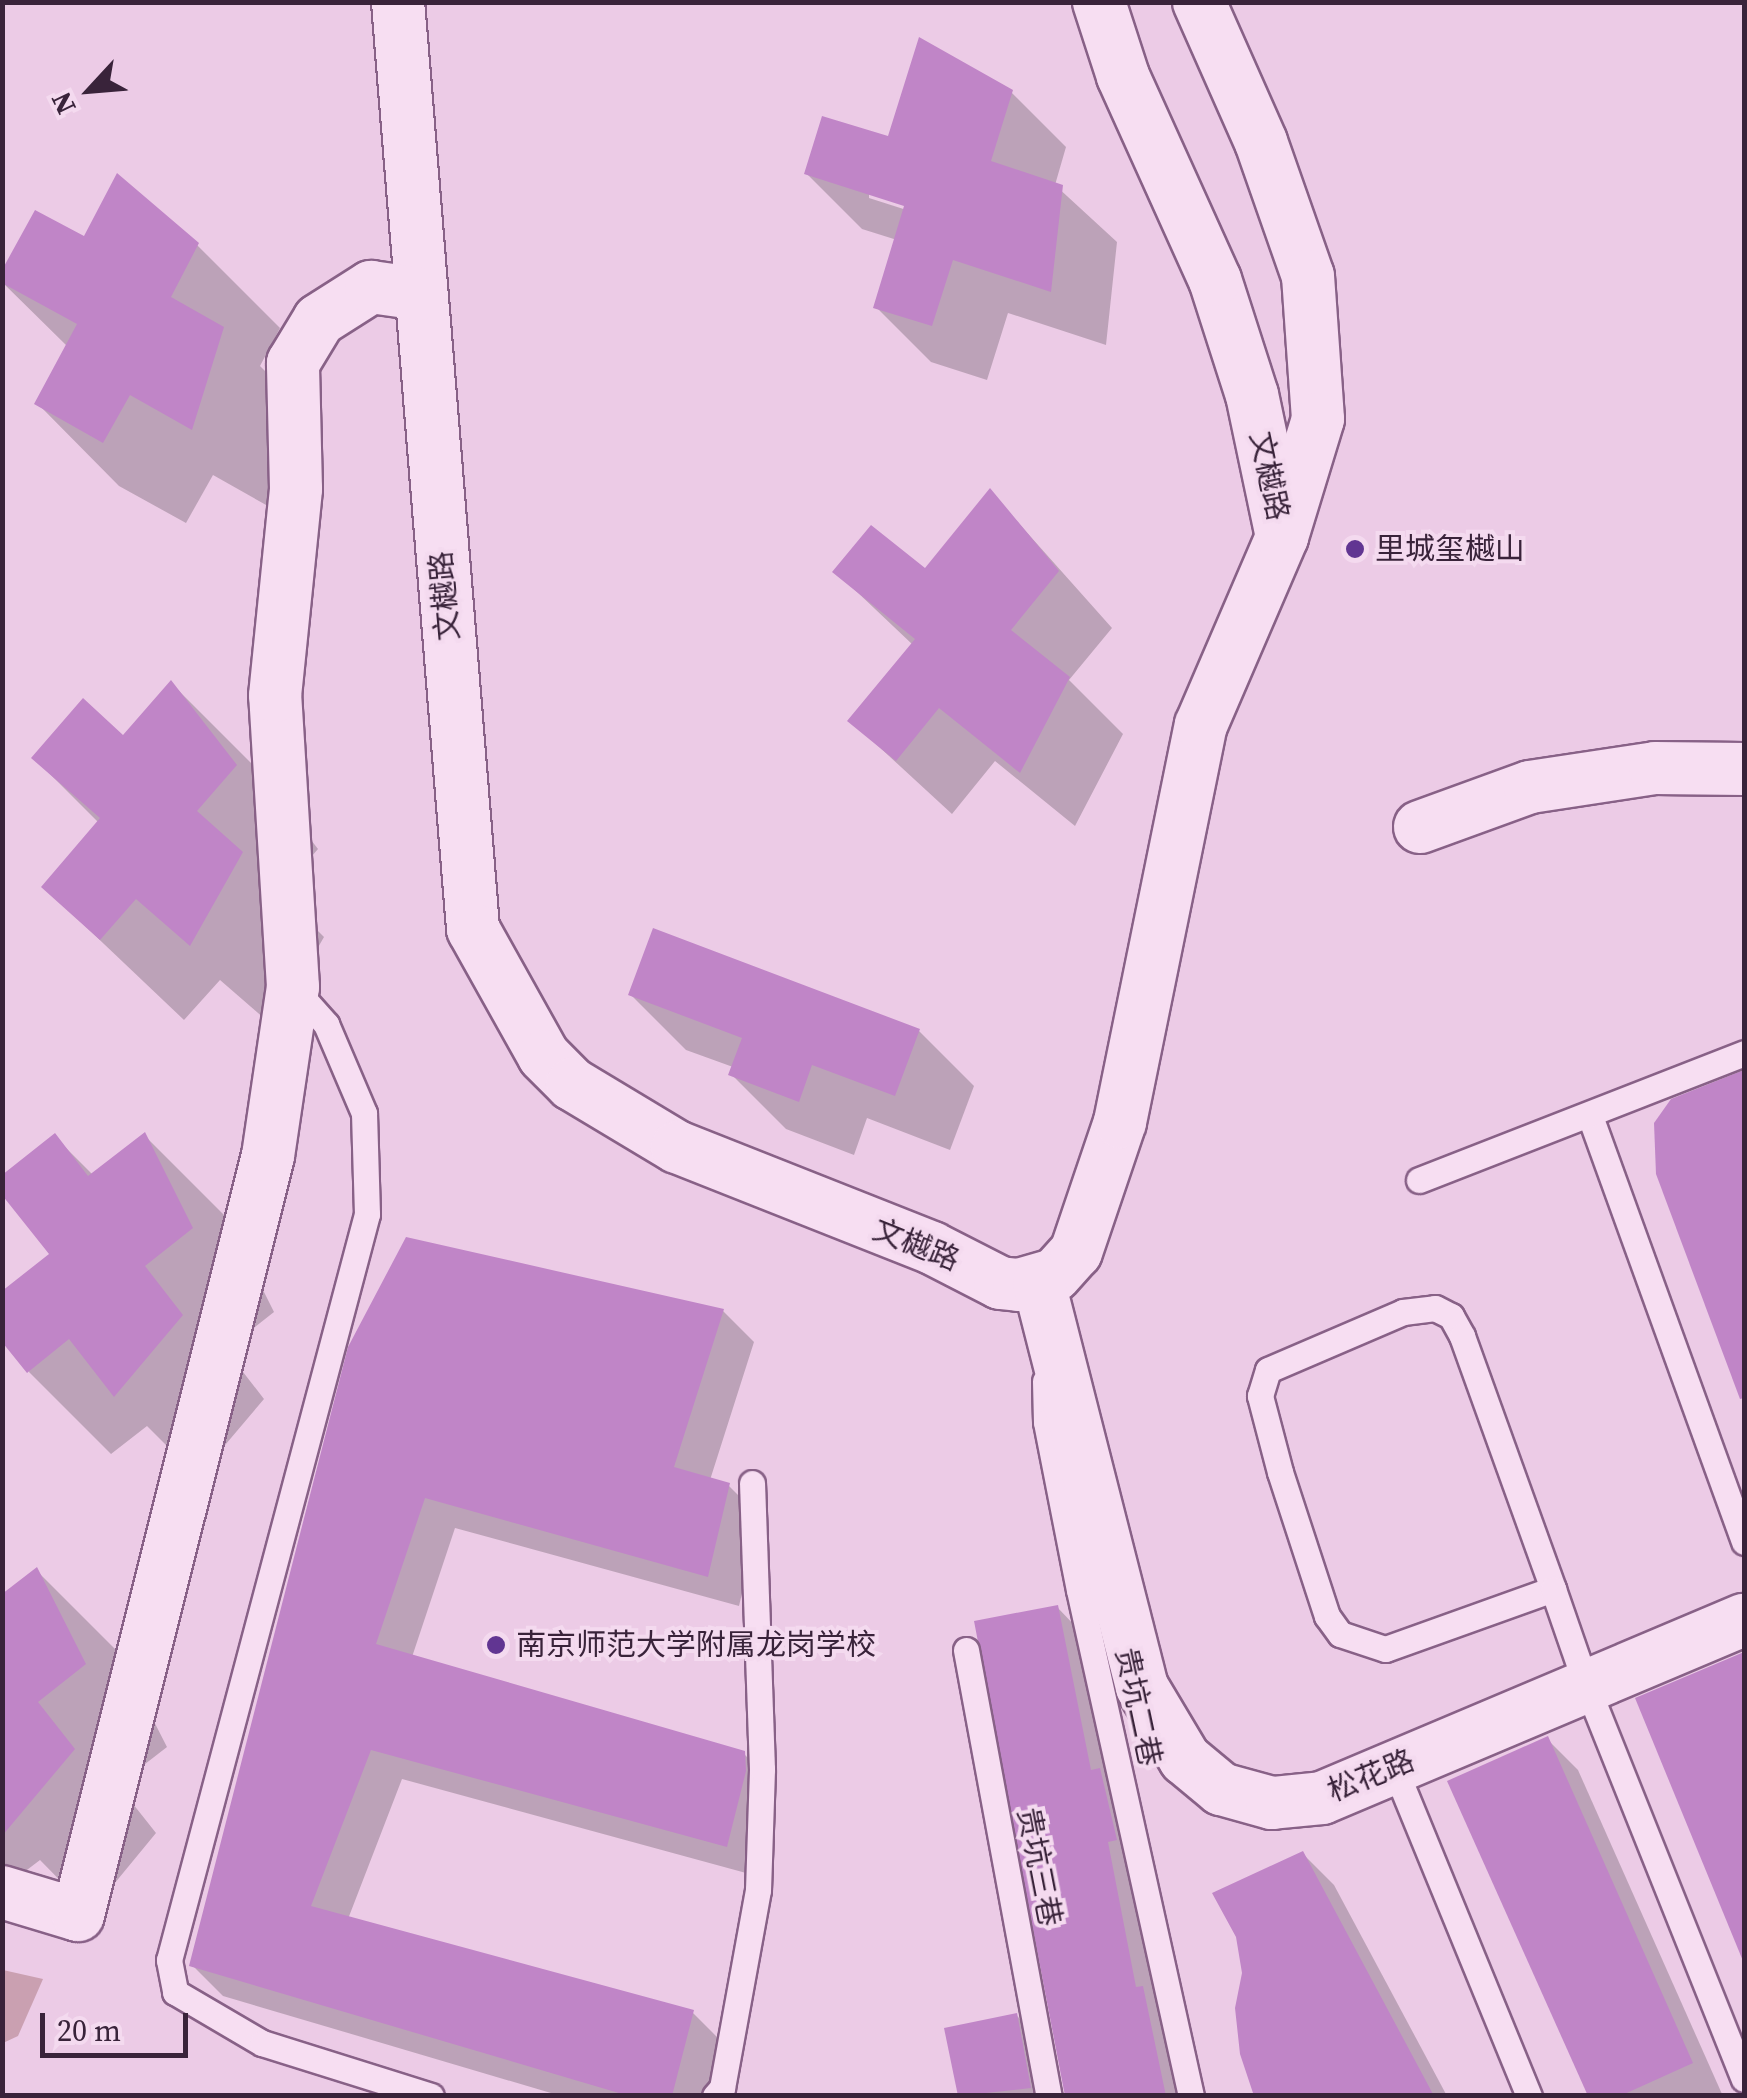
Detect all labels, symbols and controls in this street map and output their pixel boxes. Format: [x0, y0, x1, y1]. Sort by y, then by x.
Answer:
north arrow [40, 40, 140, 140]
text: N [41, 86, 85, 121]
street label: 文樾路 [1242, 428, 1296, 524]
place label: 里城玺樾山 [1375, 531, 1525, 567]
marker: 里城玺樾山 [1344, 538, 1366, 560]
street label: 文樾路 [423, 550, 467, 642]
street label: 文樾路 [868, 1211, 964, 1279]
place label: 南京师范大学附属龙岗学校 [516, 1627, 876, 1663]
marker: 南京师范大学附属龙岗学校 [485, 1634, 507, 1656]
street label: 贵坑二巷 [1108, 1645, 1168, 1769]
street label: 松花路 [1323, 1742, 1419, 1810]
street label: 贵坑三巷 [1010, 1805, 1068, 1929]
scale bar [45, 1993, 192, 2055]
text: 20 m [57, 2010, 121, 2051]

